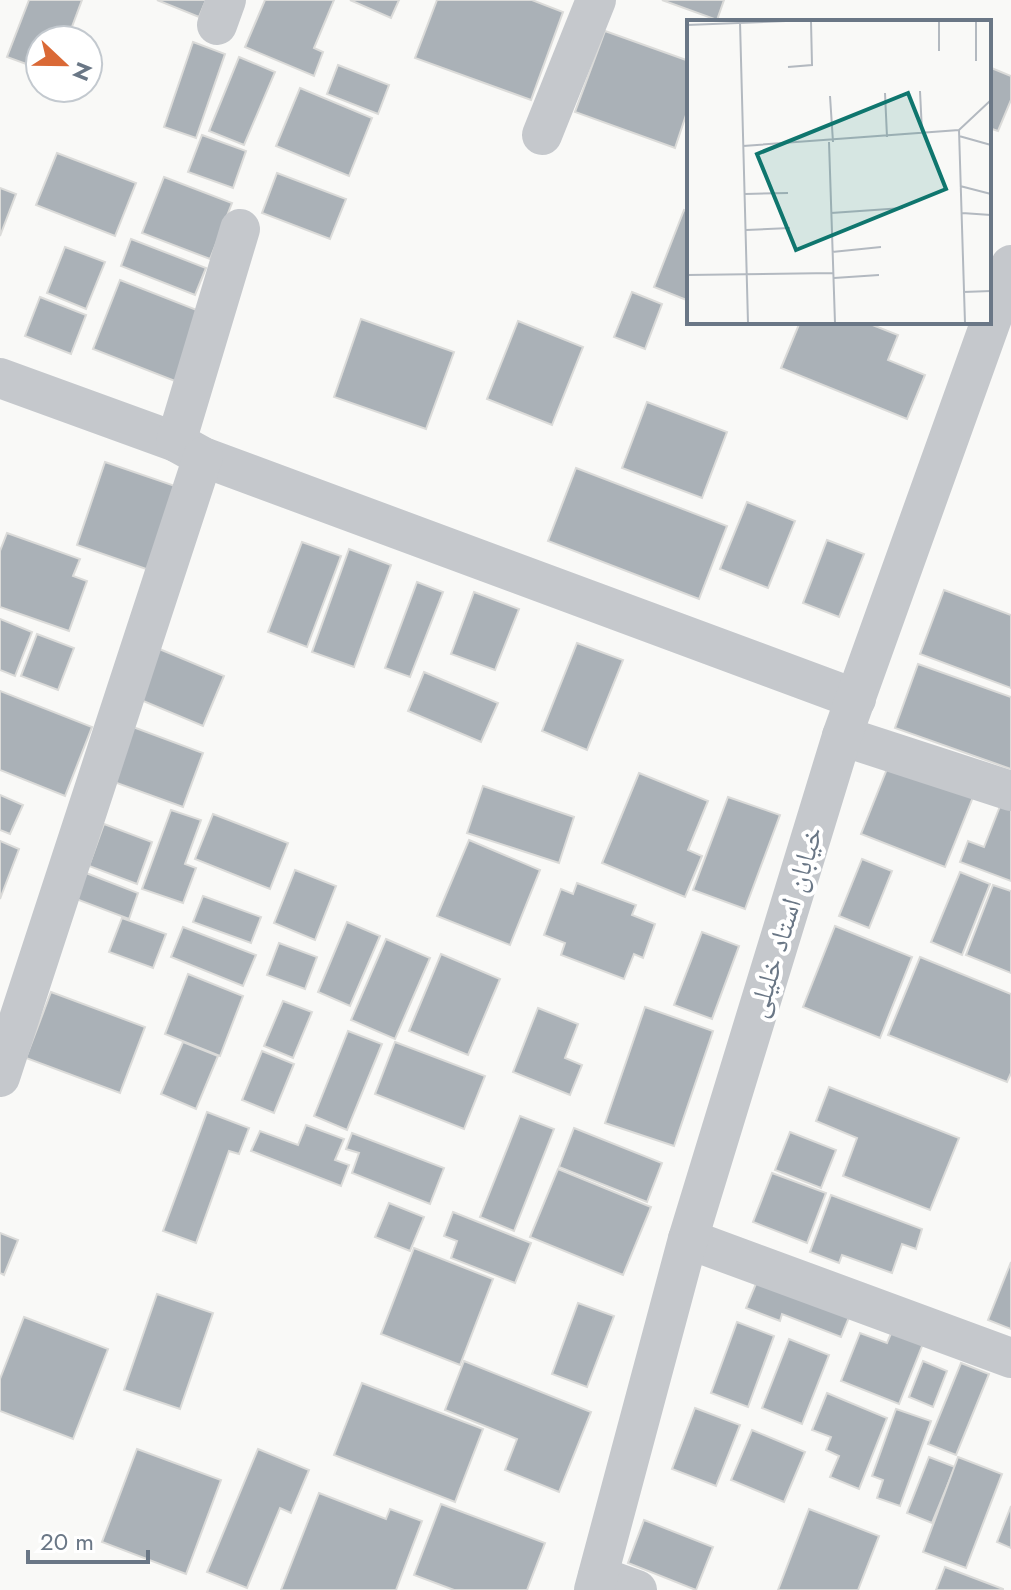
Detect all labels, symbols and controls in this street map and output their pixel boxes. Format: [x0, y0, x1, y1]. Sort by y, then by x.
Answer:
inset map [687, 20, 991, 324]
north arrow [24, 24, 104, 104]
text: N [64, 57, 101, 86]
street label: خیابان استاد خلیلی [737, 821, 833, 1023]
scale bar [28, 1514, 148, 1564]
text: 20 m [40, 1524, 94, 1559]

